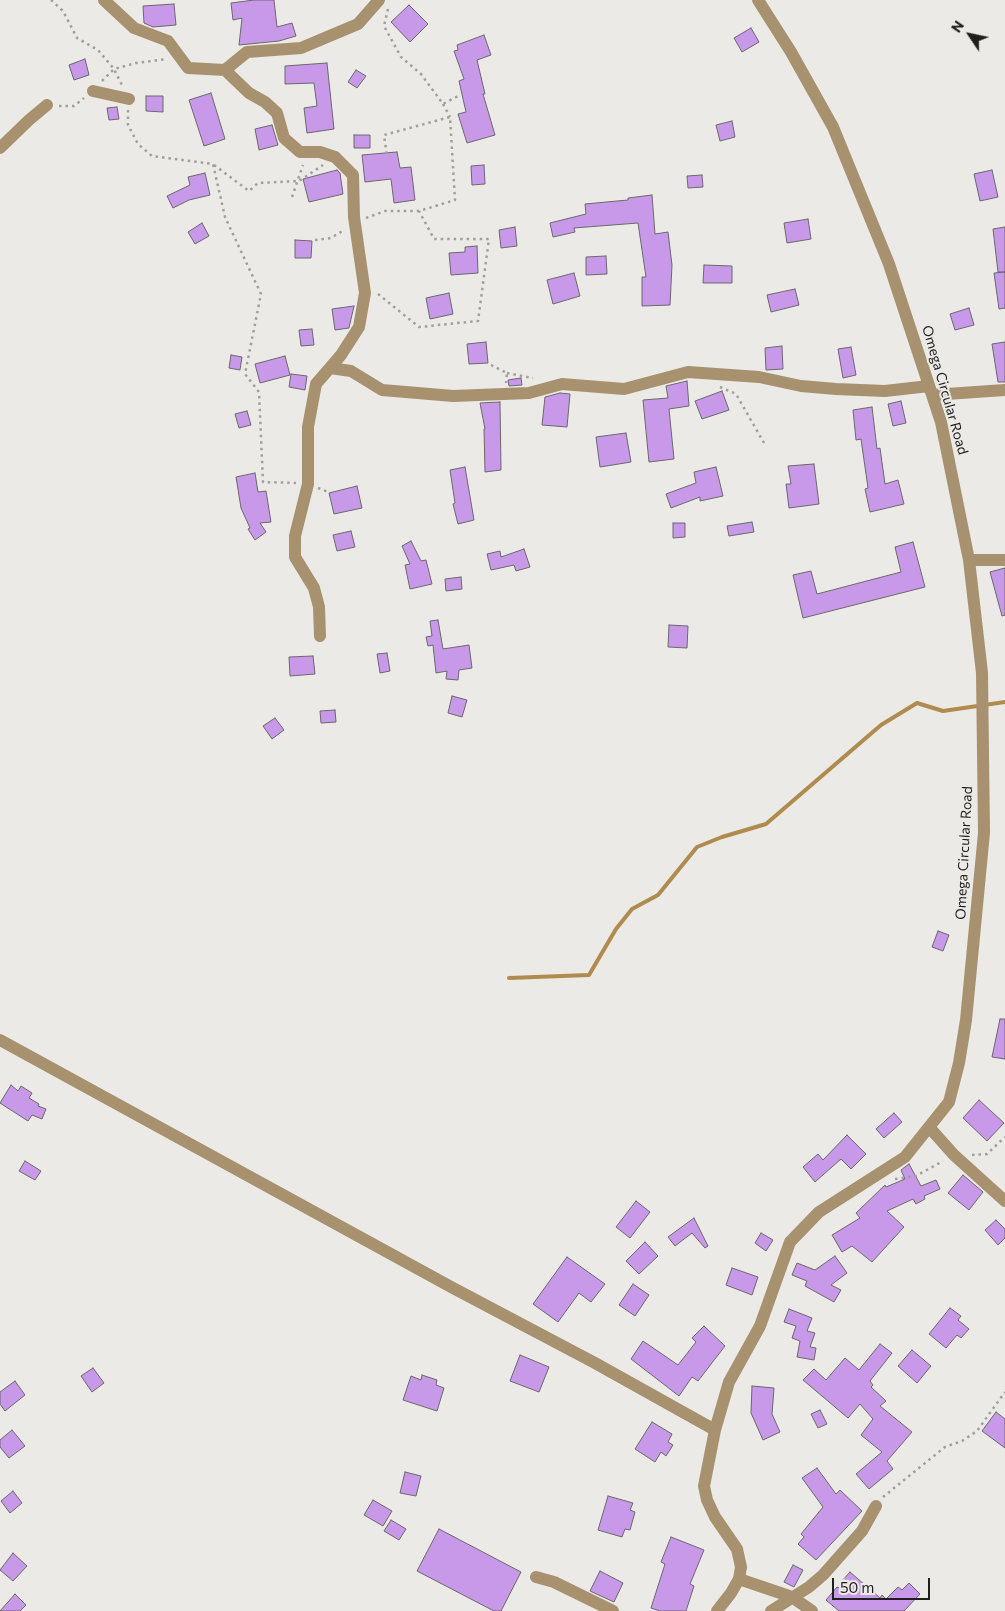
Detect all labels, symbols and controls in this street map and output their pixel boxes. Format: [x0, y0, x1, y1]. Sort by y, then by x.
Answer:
north arrow [945, 10, 995, 60]
text: N [947, 17, 967, 35]
street label: Omega Circular Road [919, 323, 971, 457]
street label: Omega Circular Road [952, 786, 976, 920]
scale bar [835, 1568, 932, 1600]
text: 50 m [840, 1578, 874, 1596]

